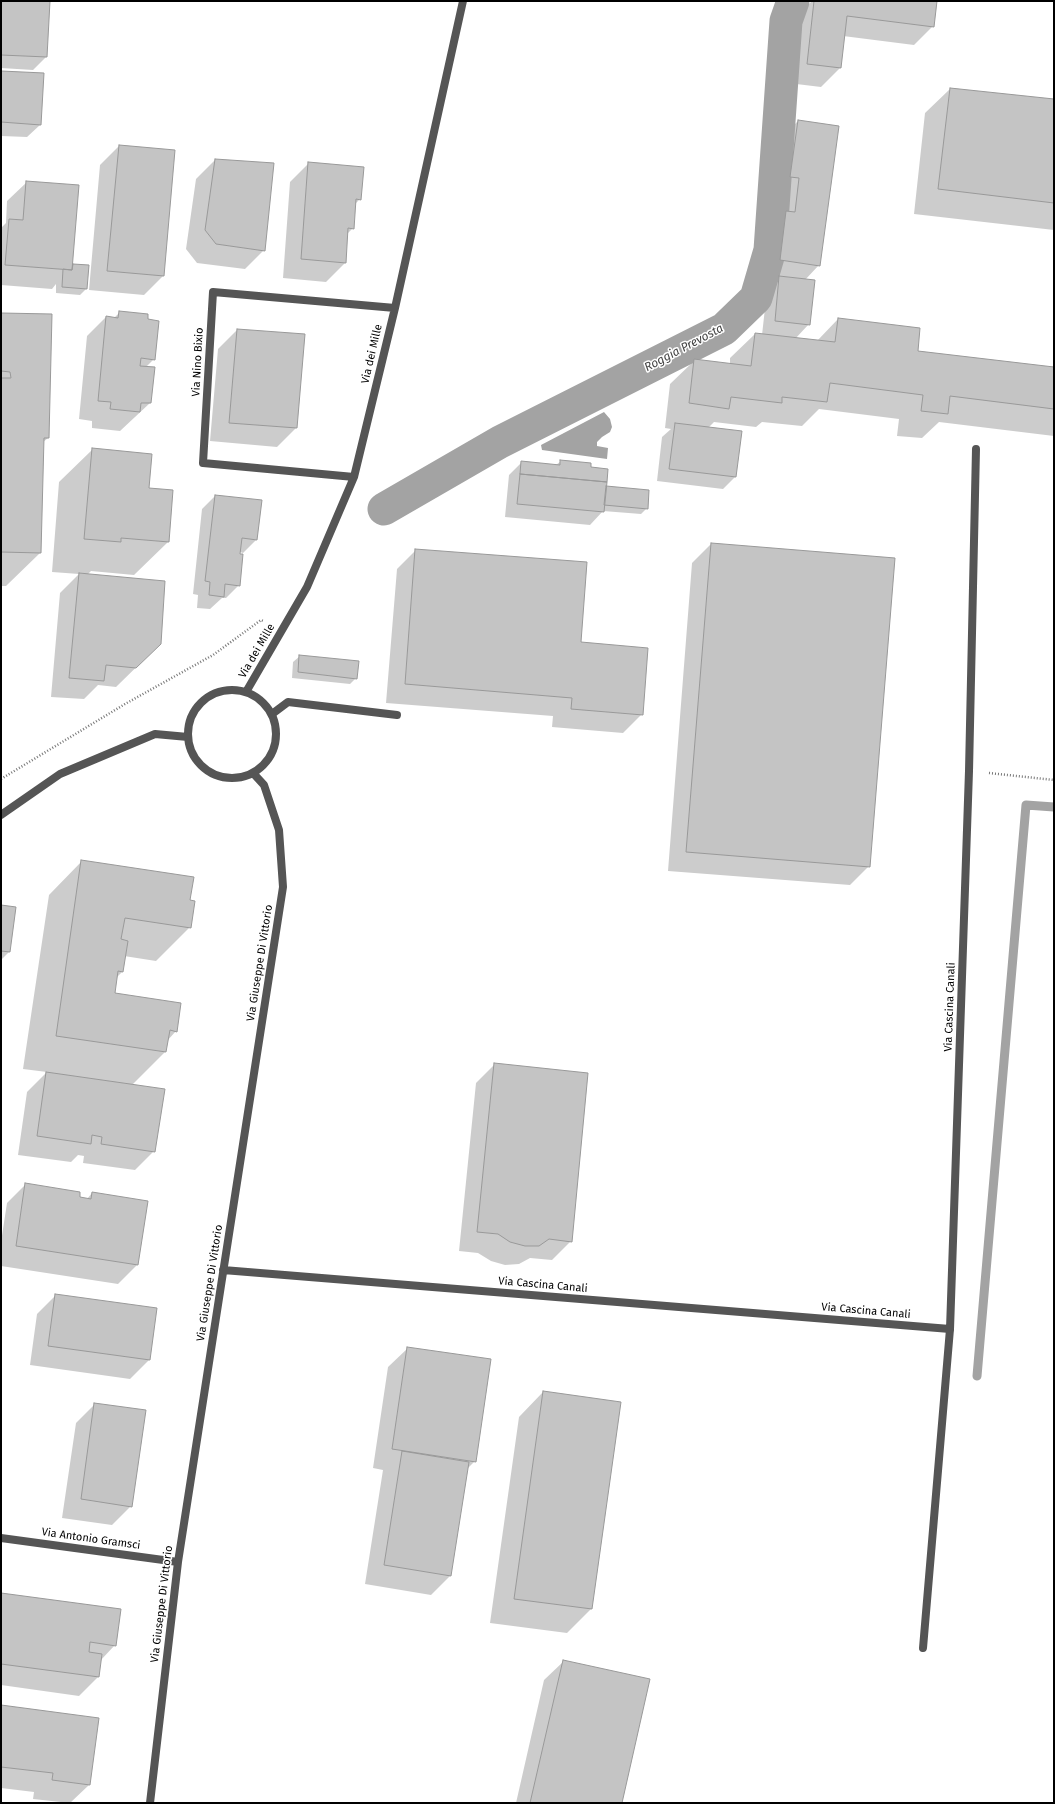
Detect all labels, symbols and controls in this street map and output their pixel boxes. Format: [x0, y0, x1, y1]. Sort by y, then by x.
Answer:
water label: Roggia Prevosta [642, 321, 726, 375]
street label: Via dei Mille [359, 323, 385, 385]
street label: Via Nino Bixio [190, 327, 206, 397]
street label: Via dei Mille [236, 621, 278, 681]
street label: Via Giuseppe Di Vittorio [244, 904, 276, 1022]
street label: Via Cascina Canali [942, 962, 958, 1052]
street label: Via Giuseppe Di Vittorio [194, 1224, 226, 1342]
street label: Via Cascina Canali [498, 1275, 588, 1295]
street label: Via Cascina Canali [821, 1301, 911, 1321]
street label: Via Antonio Gramsci [41, 1526, 141, 1552]
street label: Via Giuseppe Di Vittorio [148, 1545, 176, 1663]

